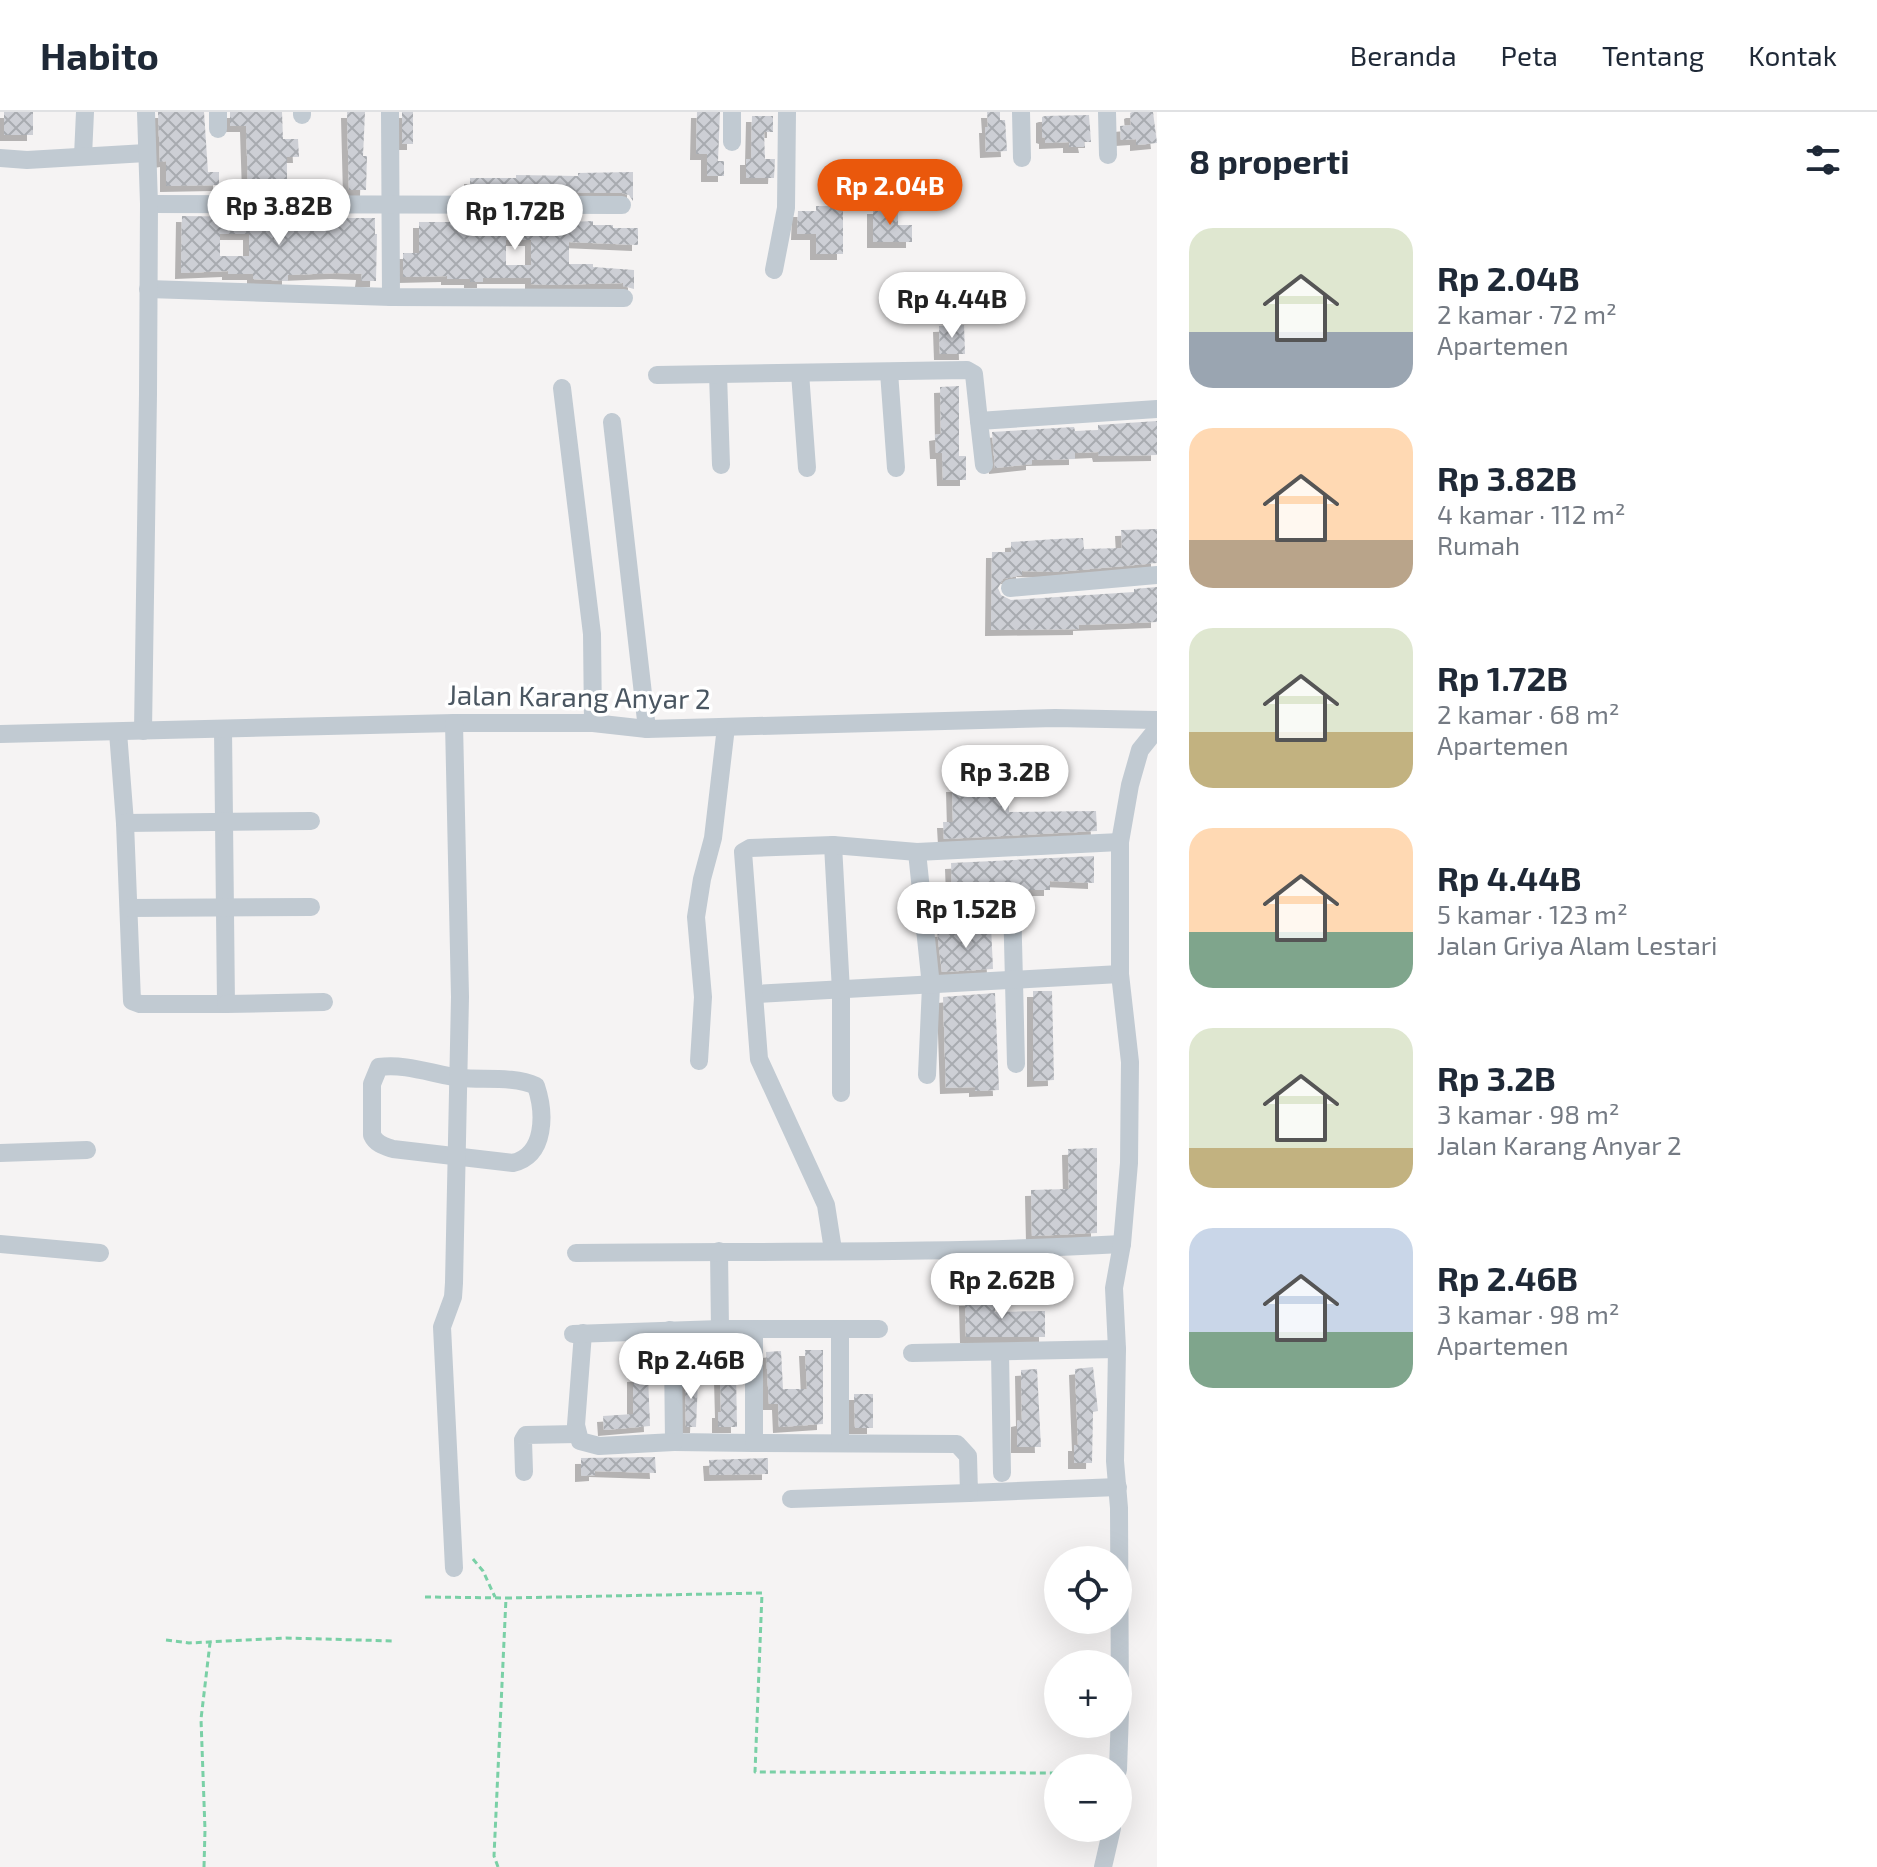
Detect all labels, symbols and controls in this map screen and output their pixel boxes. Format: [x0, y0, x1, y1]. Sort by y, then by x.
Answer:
text: Habito [40, 32, 159, 78]
text: Beranda [1350, 38, 1457, 72]
text: Peta [1501, 38, 1558, 72]
text: Tentang [1602, 38, 1704, 72]
text: Kontak [1748, 38, 1837, 72]
icon: filters [1801, 138, 1845, 182]
text: 8 properti [1189, 140, 1350, 181]
pin: Rp 2.04B [807, 159, 973, 227]
text: Rp 2.04B [835, 169, 945, 200]
pin: Rp 3.82B [196, 179, 362, 247]
pin: Rp 1.72B [432, 184, 598, 252]
text: Rp 3.82B [225, 189, 333, 220]
text: Rp 1.72B [465, 194, 565, 225]
text: Rp 2.04B [1437, 257, 1580, 298]
icon: home [1253, 260, 1349, 356]
pin: Rp 4.44B [869, 272, 1035, 340]
text: Rp 4.44B [897, 282, 1007, 313]
text: 2 kamar · 72 m² [1437, 298, 1617, 329]
text: Apartemen [1437, 329, 1569, 360]
text: Rp 3.82B [1437, 457, 1577, 498]
icon: home [1253, 460, 1349, 556]
text: 4 kamar · 112 m² [1437, 498, 1626, 529]
text: Rumah [1437, 529, 1520, 560]
text: Rp 1.72B [1437, 657, 1568, 698]
icon: home [1253, 660, 1349, 756]
street label: Jalan Karang Anyar 2 [447, 677, 711, 715]
text: 2 kamar · 68 m² [1437, 698, 1620, 729]
text: Apartemen [1437, 729, 1569, 760]
pin: Rp 3.2B [931, 745, 1079, 813]
text: Rp 3.2B [960, 755, 1050, 786]
text: Rp 4.44B [1437, 857, 1582, 898]
icon: home [1253, 860, 1349, 956]
pin: Rp 1.52B [883, 882, 1049, 950]
text: Rp 1.52B [915, 892, 1017, 923]
text: 5 kamar · 123 m² [1437, 898, 1628, 929]
text: Jalan Griya Alam Lestari [1437, 929, 1718, 960]
text: Rp 3.2B [1437, 1057, 1556, 1098]
icon: home [1253, 1060, 1349, 1156]
text: 3 kamar · 98 m² [1437, 1098, 1619, 1129]
text: Jalan Karang Anyar 2 [1437, 1129, 1682, 1160]
pin: Rp 2.62B [919, 1253, 1085, 1321]
text: Rp 2.46B [1437, 1257, 1578, 1298]
icon: home [1253, 1260, 1349, 1356]
text: Rp 2.62B [949, 1263, 1055, 1294]
text: 3 kamar · 98 m² [1437, 1298, 1619, 1329]
text: Apartemen [1437, 1329, 1569, 1360]
pin: Rp 2.46B [608, 1333, 774, 1401]
text: Rp 2.46B [637, 1343, 745, 1374]
map controls [1044, 1546, 1132, 1842]
button: locate [1044, 1546, 1132, 1634]
button: + [1044, 1650, 1132, 1738]
button: − [1044, 1754, 1132, 1842]

